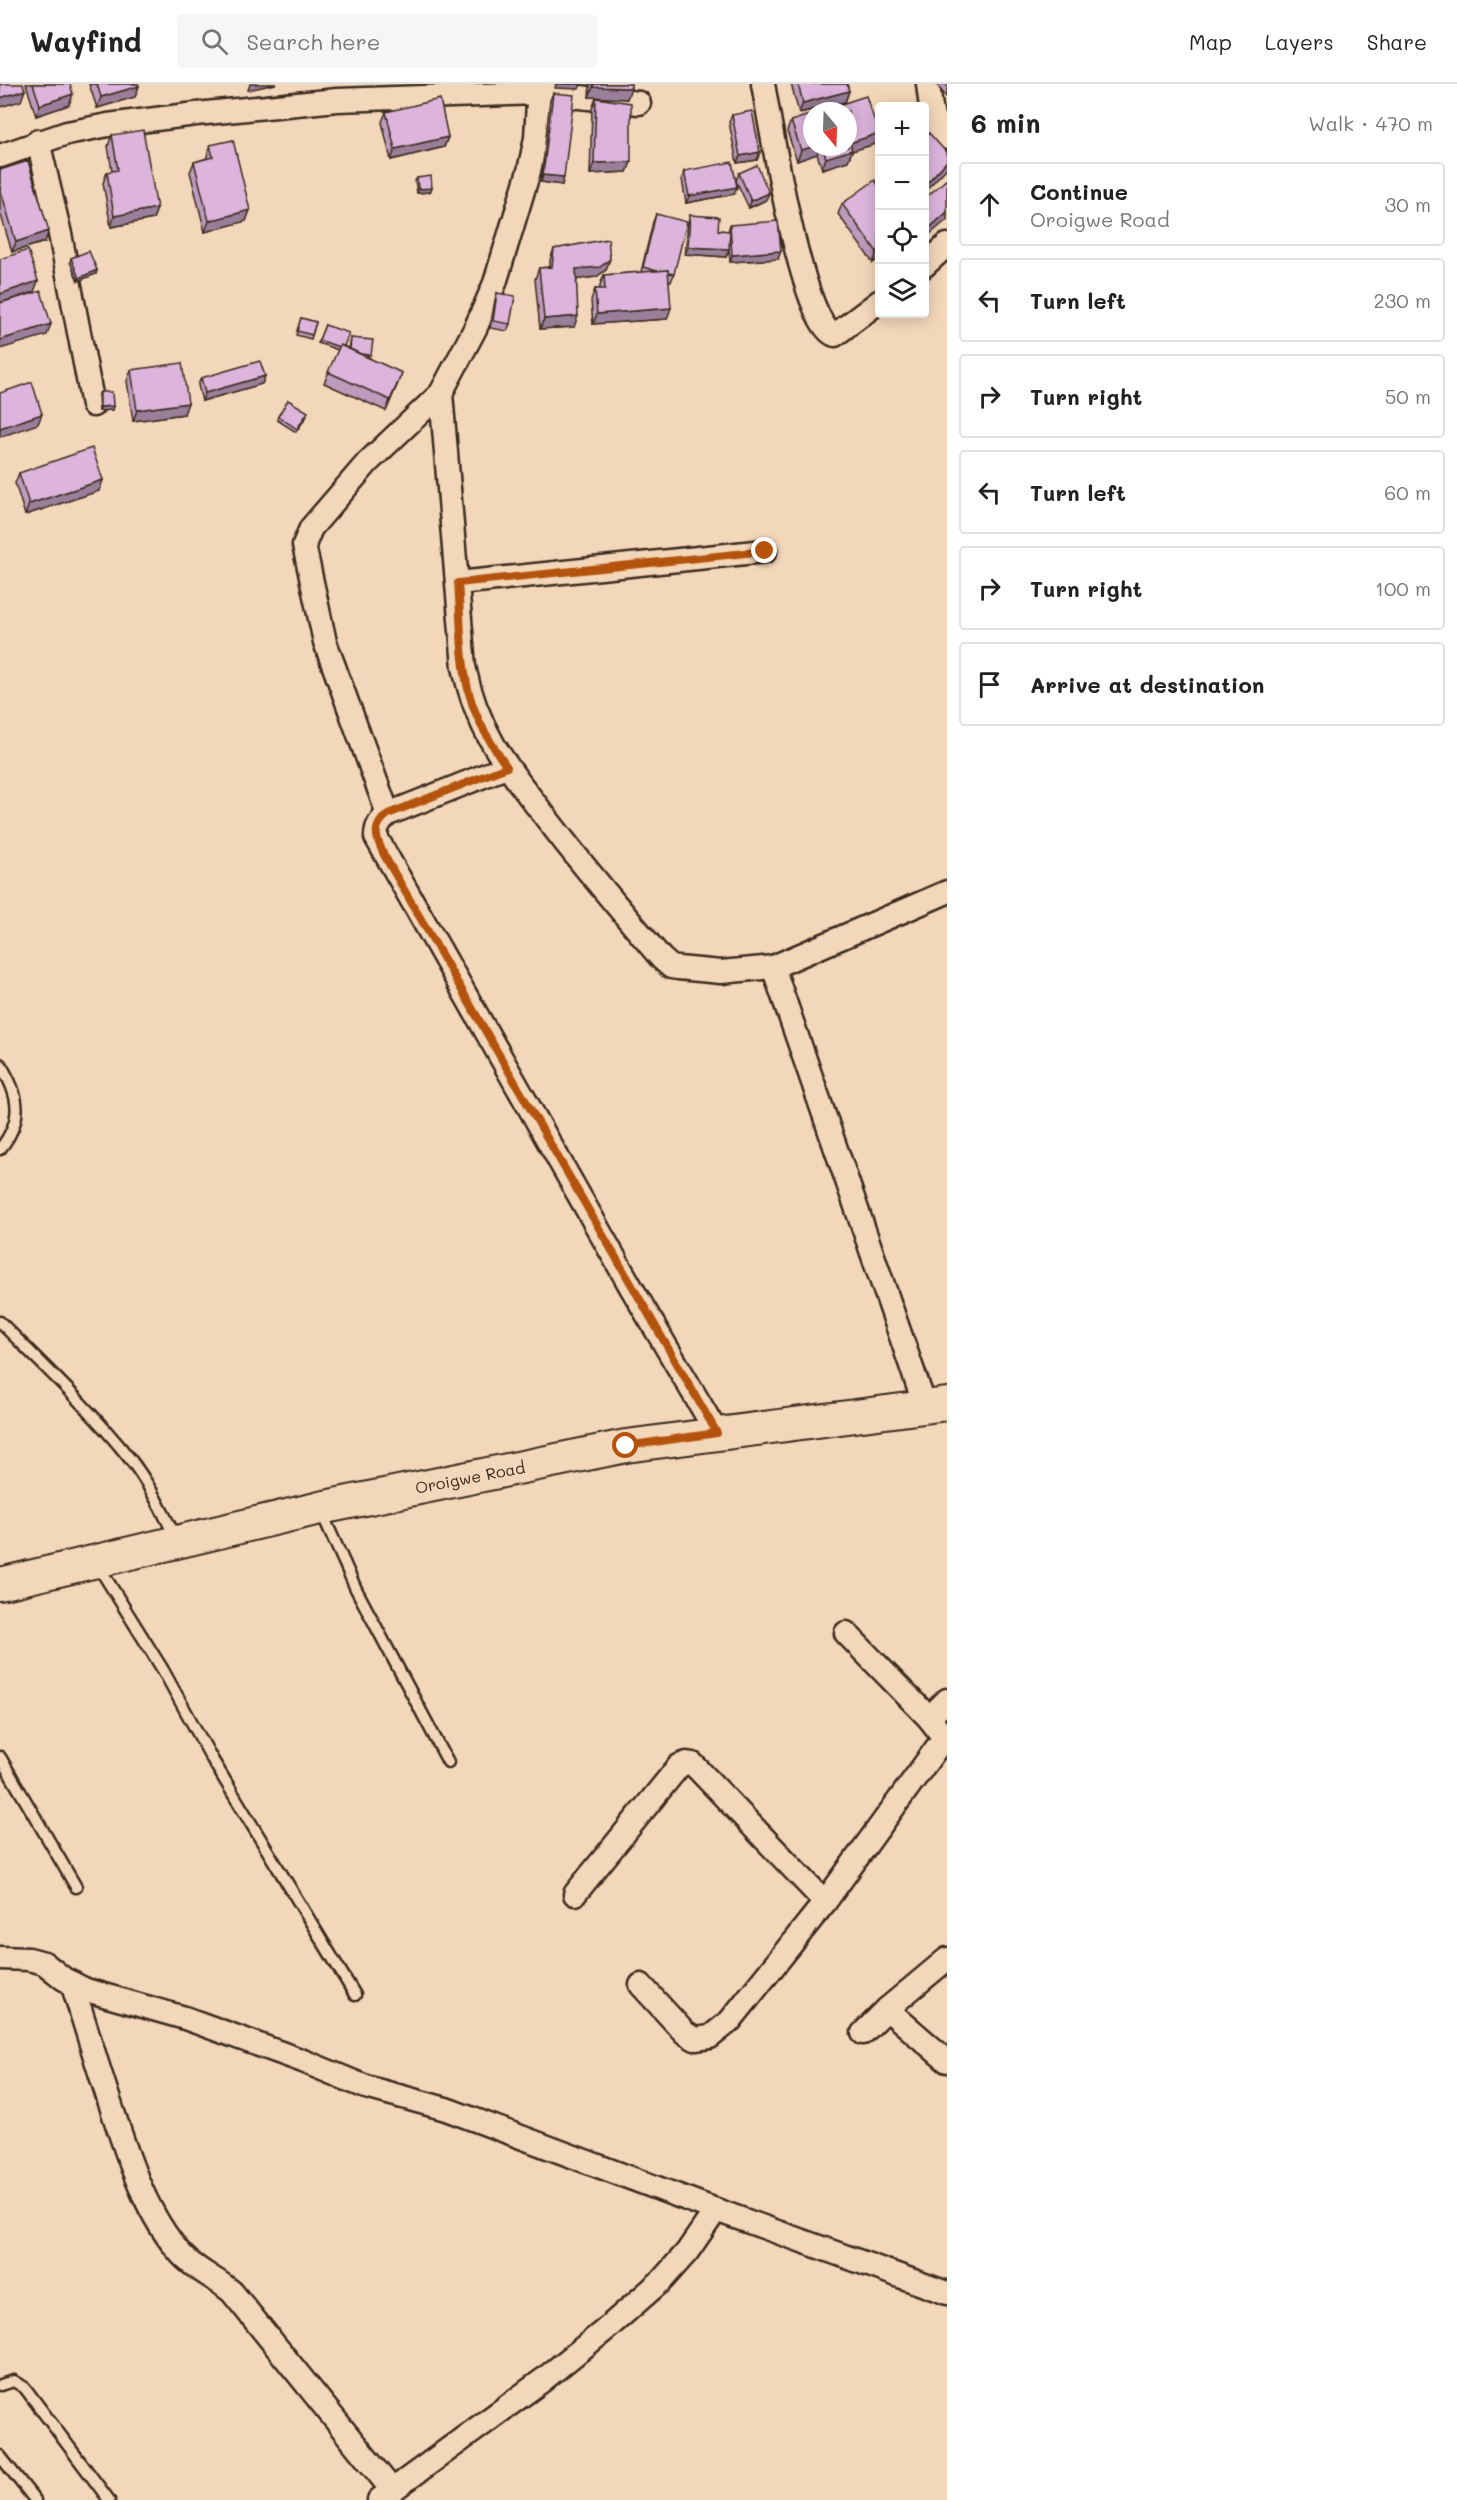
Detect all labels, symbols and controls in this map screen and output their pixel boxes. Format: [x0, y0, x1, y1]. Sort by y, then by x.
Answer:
search box [177, 14, 597, 68]
text: Wayfind [30, 23, 141, 59]
icon: search [198, 25, 231, 58]
text: Search here [246, 27, 380, 56]
text: Map [1189, 28, 1232, 55]
text: Layers [1265, 28, 1334, 55]
text: Share [1367, 28, 1427, 55]
north arrow [803, 102, 857, 156]
map controls [875, 102, 929, 318]
button: + [875, 102, 929, 156]
text: 6 min [971, 106, 1040, 140]
text: Walk · 470 m [1308, 110, 1433, 136]
button: − [875, 156, 929, 210]
text: Continue [1030, 177, 1128, 206]
icon: ahead [973, 188, 1006, 221]
text: 30 m [1385, 191, 1431, 217]
text: Oroigwe Road [1030, 206, 1170, 232]
button: locate [875, 210, 929, 264]
button: layers [875, 264, 929, 318]
icon: left [973, 284, 1006, 317]
text: Turn left [1030, 286, 1126, 315]
text: 230 m [1373, 287, 1431, 313]
icon: right [973, 380, 1006, 413]
text: Turn right [1030, 382, 1142, 411]
text: 50 m [1385, 383, 1431, 409]
icon: left [973, 476, 1006, 509]
text: Turn left [1030, 478, 1126, 507]
text: 60 m [1384, 479, 1431, 505]
route end [751, 537, 777, 563]
icon: right [973, 572, 1006, 605]
text: Turn right [1030, 574, 1142, 603]
text: 100 m [1375, 575, 1431, 601]
icon: arrive [973, 668, 1006, 701]
text: Arrive at destination [1030, 670, 1265, 699]
route start [612, 1432, 638, 1458]
street label: Oroigwe Road [413, 1456, 527, 1498]

